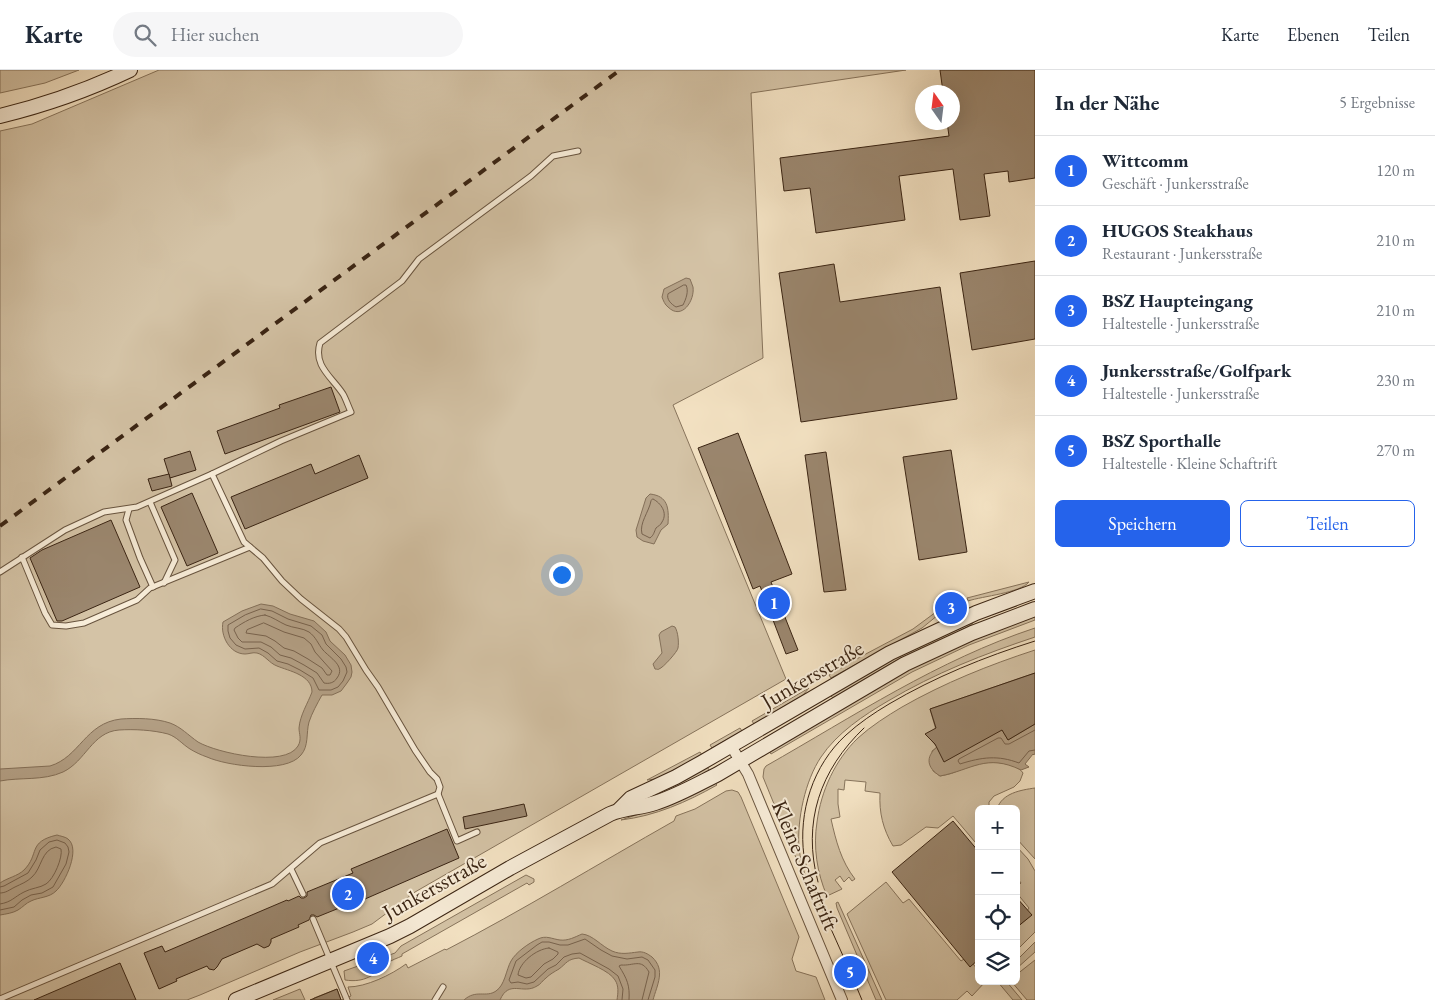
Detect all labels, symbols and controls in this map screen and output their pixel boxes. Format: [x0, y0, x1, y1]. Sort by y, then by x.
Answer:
search box [113, 12, 463, 57]
text: Karte [25, 19, 83, 50]
icon: search [131, 21, 159, 49]
text: Hier suchen [171, 22, 260, 47]
text: Karte [1221, 23, 1259, 46]
text: Ebenen [1287, 23, 1340, 46]
text: Teilen [1368, 23, 1410, 46]
north arrow [915, 85, 960, 130]
text: In der Nähe [1055, 89, 1160, 116]
text: 5 Ergebnisse [1339, 92, 1415, 113]
text: Wittcomm [1102, 148, 1189, 173]
text: 1 [1067, 160, 1075, 181]
text: 120 m [1376, 160, 1415, 181]
text: Geschäft · Junkersstraße [1102, 173, 1249, 194]
text: HUGOS Steakhaus [1102, 218, 1253, 243]
text: 2 [1067, 230, 1075, 251]
text: 210 m [1376, 230, 1415, 251]
text: Restaurant · Junkersstraße [1102, 243, 1262, 264]
text: BSZ Haupteingang [1102, 288, 1253, 313]
text: 3 [1067, 300, 1075, 321]
text: 210 m [1376, 300, 1415, 321]
text: Haltestelle · Junkersstraße [1102, 313, 1259, 334]
text: Junkersstraße/Golfpark [1102, 358, 1291, 383]
text: 4 [1067, 370, 1075, 391]
text: 230 m [1376, 370, 1415, 391]
text: Haltestelle · Junkersstraße [1102, 383, 1259, 404]
text: BSZ Sporthalle [1102, 428, 1221, 453]
text: 5 [1067, 440, 1075, 461]
text: 270 m [1376, 440, 1415, 461]
text: Haltestelle · Kleine Schaftrift [1102, 453, 1277, 474]
button: Speichern [1055, 500, 1230, 547]
button: Teilen [1240, 500, 1415, 547]
your location [549, 562, 575, 588]
pin: 1 [758, 584, 790, 622]
pin: 3 [935, 589, 967, 627]
street label: Junkersstraße [754, 633, 869, 716]
street label: Kleine Schaftrift [765, 796, 846, 935]
map controls [975, 805, 1020, 985]
button: + [975, 805, 1020, 850]
street label: Junkersstraße [376, 846, 491, 928]
button: − [975, 850, 1020, 895]
pin: 2 [332, 875, 364, 913]
button: locate [975, 895, 1020, 940]
pin: 4 [357, 939, 389, 977]
button: layers [975, 940, 1020, 985]
pin: 5 [834, 953, 866, 991]

